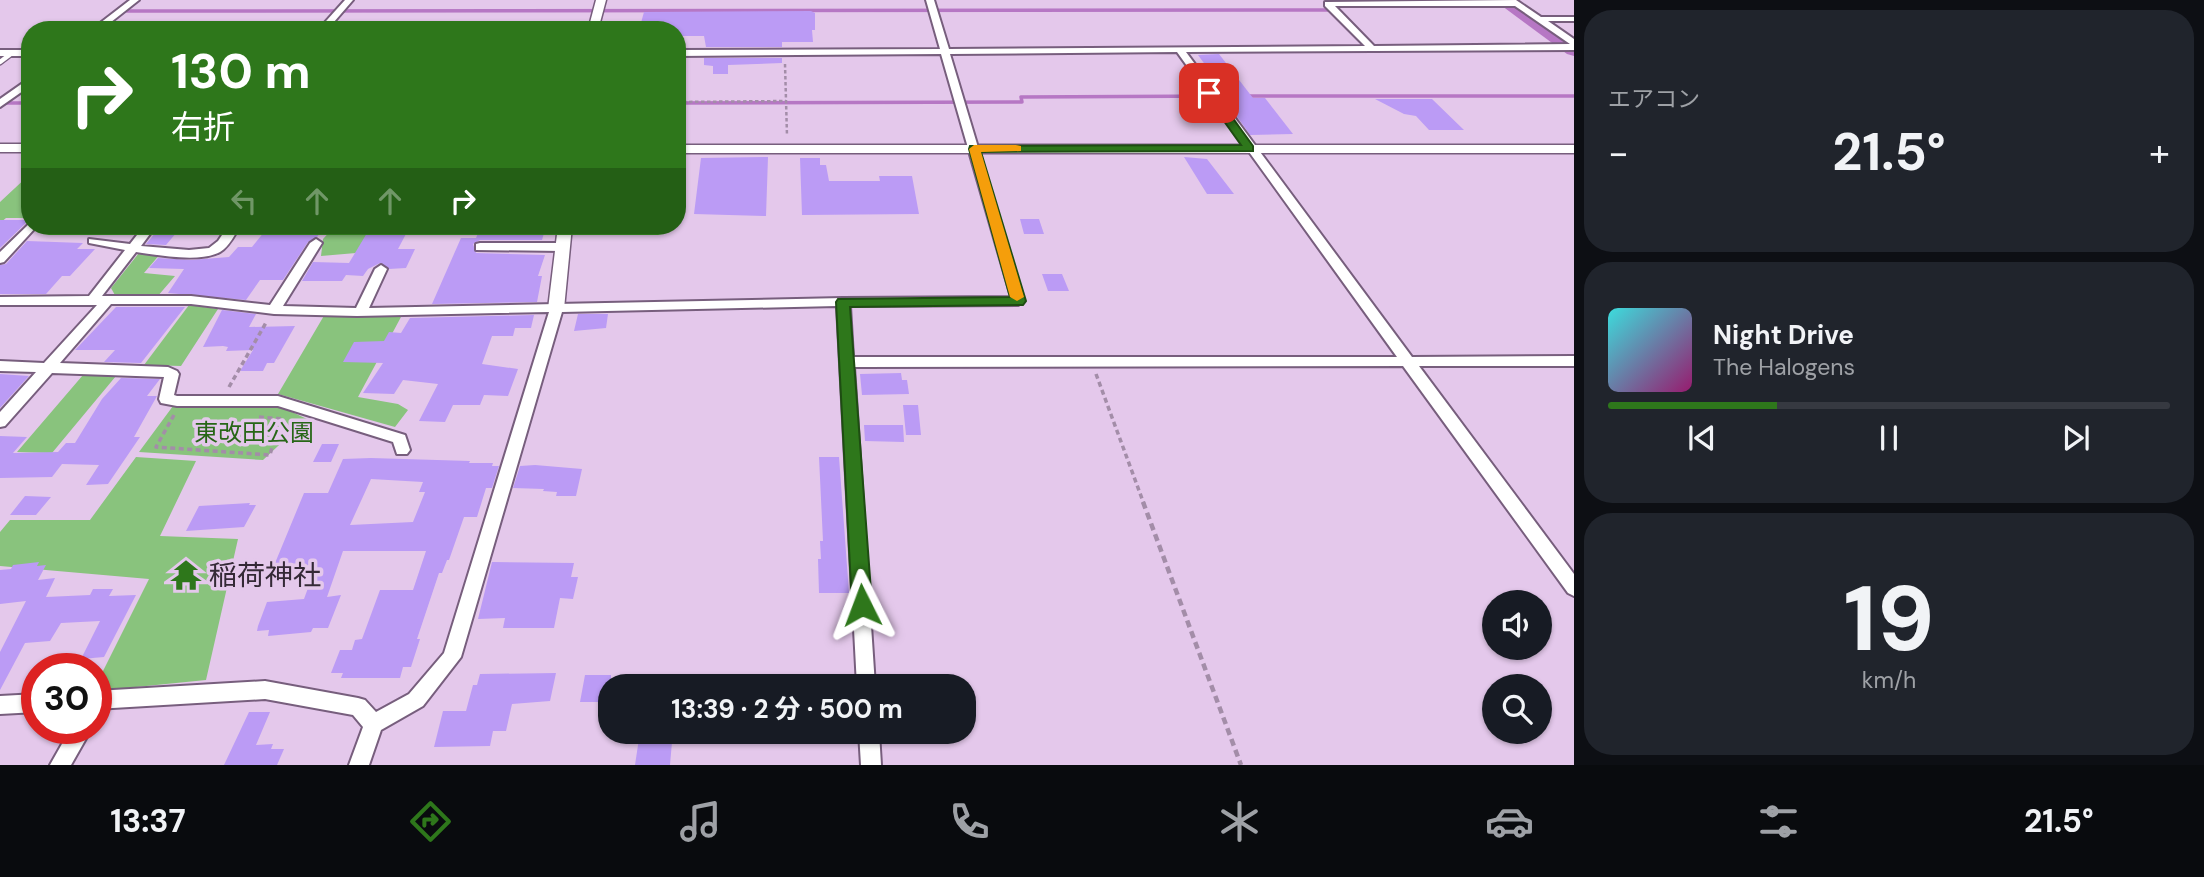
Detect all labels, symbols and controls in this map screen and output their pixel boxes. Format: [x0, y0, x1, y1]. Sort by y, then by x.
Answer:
text: 130 m [171, 39, 311, 103]
icon: right [56, 49, 147, 140]
pin [1179, 63, 1239, 123]
icon: arrive [1190, 74, 1228, 112]
text: エアコン [1608, 84, 1700, 114]
text: 右折 [171, 106, 235, 148]
text: 21.5° [1832, 118, 1946, 186]
text: − [1608, 128, 1629, 178]
text: + [2149, 128, 2170, 178]
icon: left [225, 182, 263, 220]
icon: ahead [298, 182, 336, 220]
icon: ahead [371, 182, 409, 220]
icon: right [444, 182, 482, 220]
text: Night Drive [1713, 318, 1854, 352]
text: The Halogens [1713, 352, 1855, 382]
park label: 東改田公園 [194, 417, 314, 448]
icon: previous [1683, 419, 1721, 457]
icon: pause [1870, 419, 1908, 457]
icon: next [2057, 419, 2095, 457]
place label: 稲荷神社 [209, 557, 321, 594]
temple icon: 稲荷神社 [169, 558, 203, 592]
text: 19 [1844, 560, 1934, 678]
position arrow [825, 568, 899, 642]
map controls [1482, 590, 1552, 744]
button: sound [1482, 590, 1552, 660]
speed limit sign: 30 [21, 653, 112, 744]
text: km/h [1862, 665, 1916, 695]
button: search [1482, 674, 1552, 744]
text: 13:39 · 2 分 · 500 m [671, 692, 903, 726]
icon: directions [406, 797, 455, 846]
icon: music [676, 797, 725, 846]
icon: phone [945, 797, 994, 846]
icon: climate [1215, 797, 1264, 846]
icon: car [1485, 797, 1534, 846]
icon: filters [1754, 797, 1803, 846]
text: 13:37 [110, 800, 186, 842]
text: 21.5° [2024, 800, 2094, 842]

